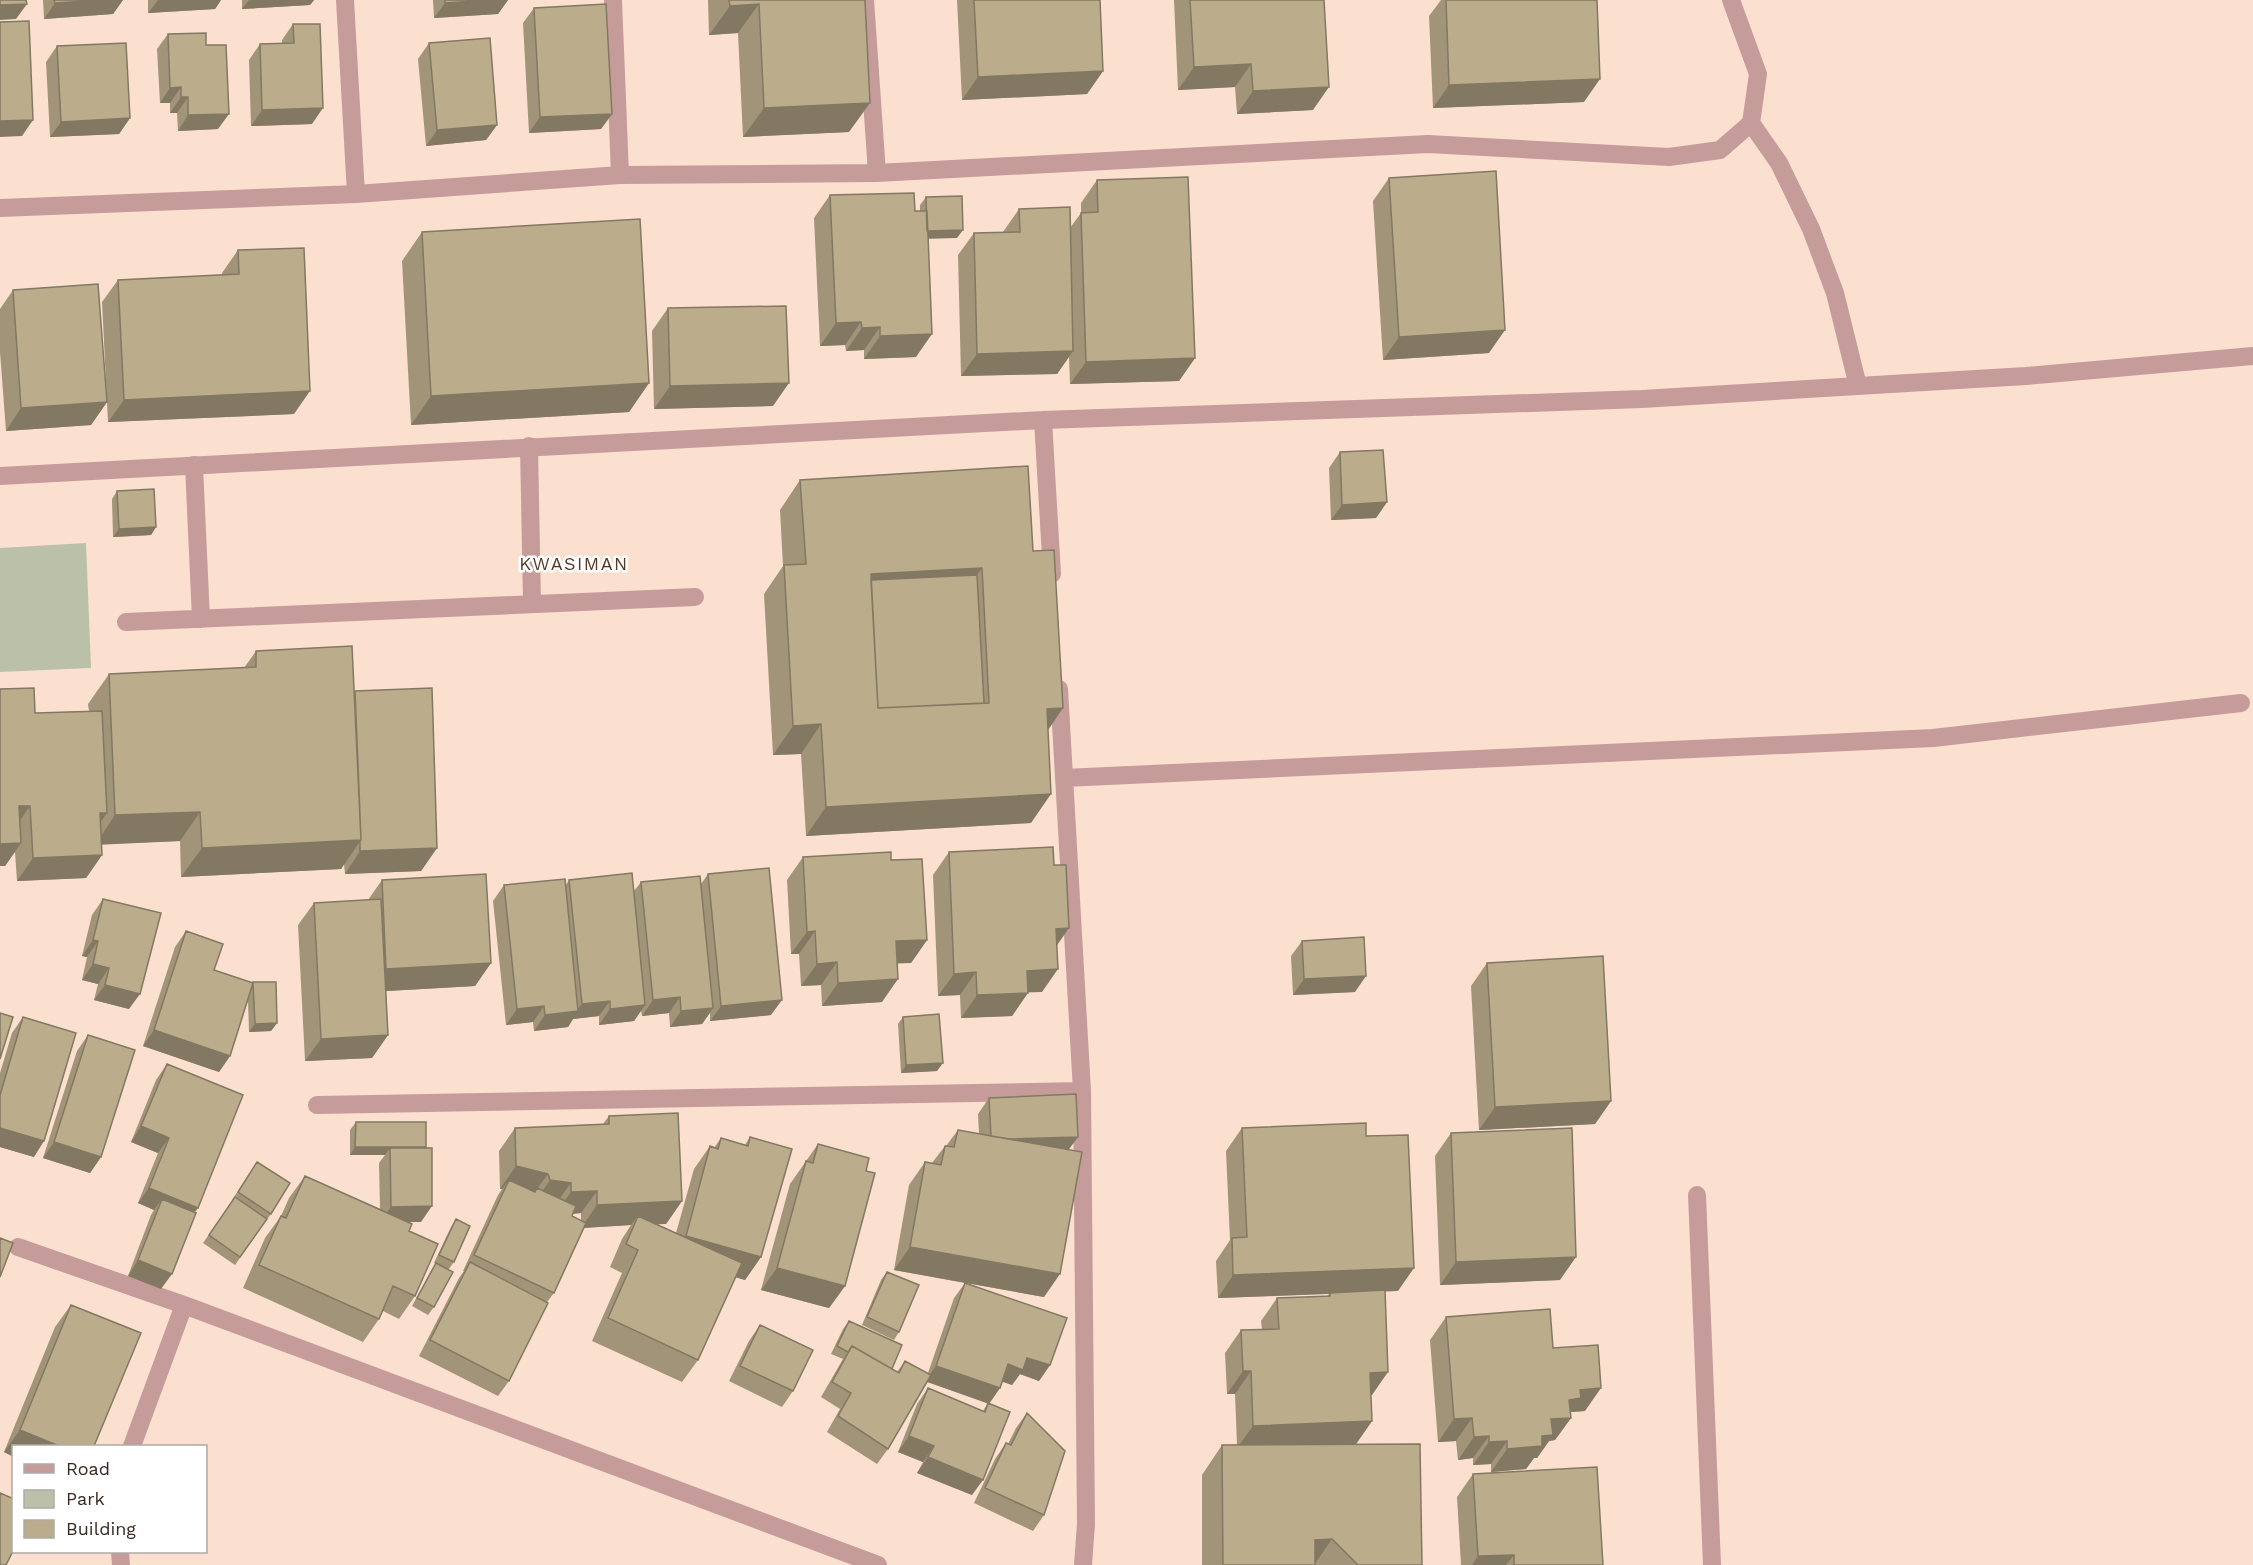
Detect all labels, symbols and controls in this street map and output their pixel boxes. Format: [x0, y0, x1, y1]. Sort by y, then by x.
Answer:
district label: KWASIMAN [519, 553, 629, 574]
legend [12, 1445, 207, 1553]
text: Road [66, 1458, 110, 1479]
text: Park [66, 1488, 105, 1509]
text: Building [66, 1518, 136, 1539]

